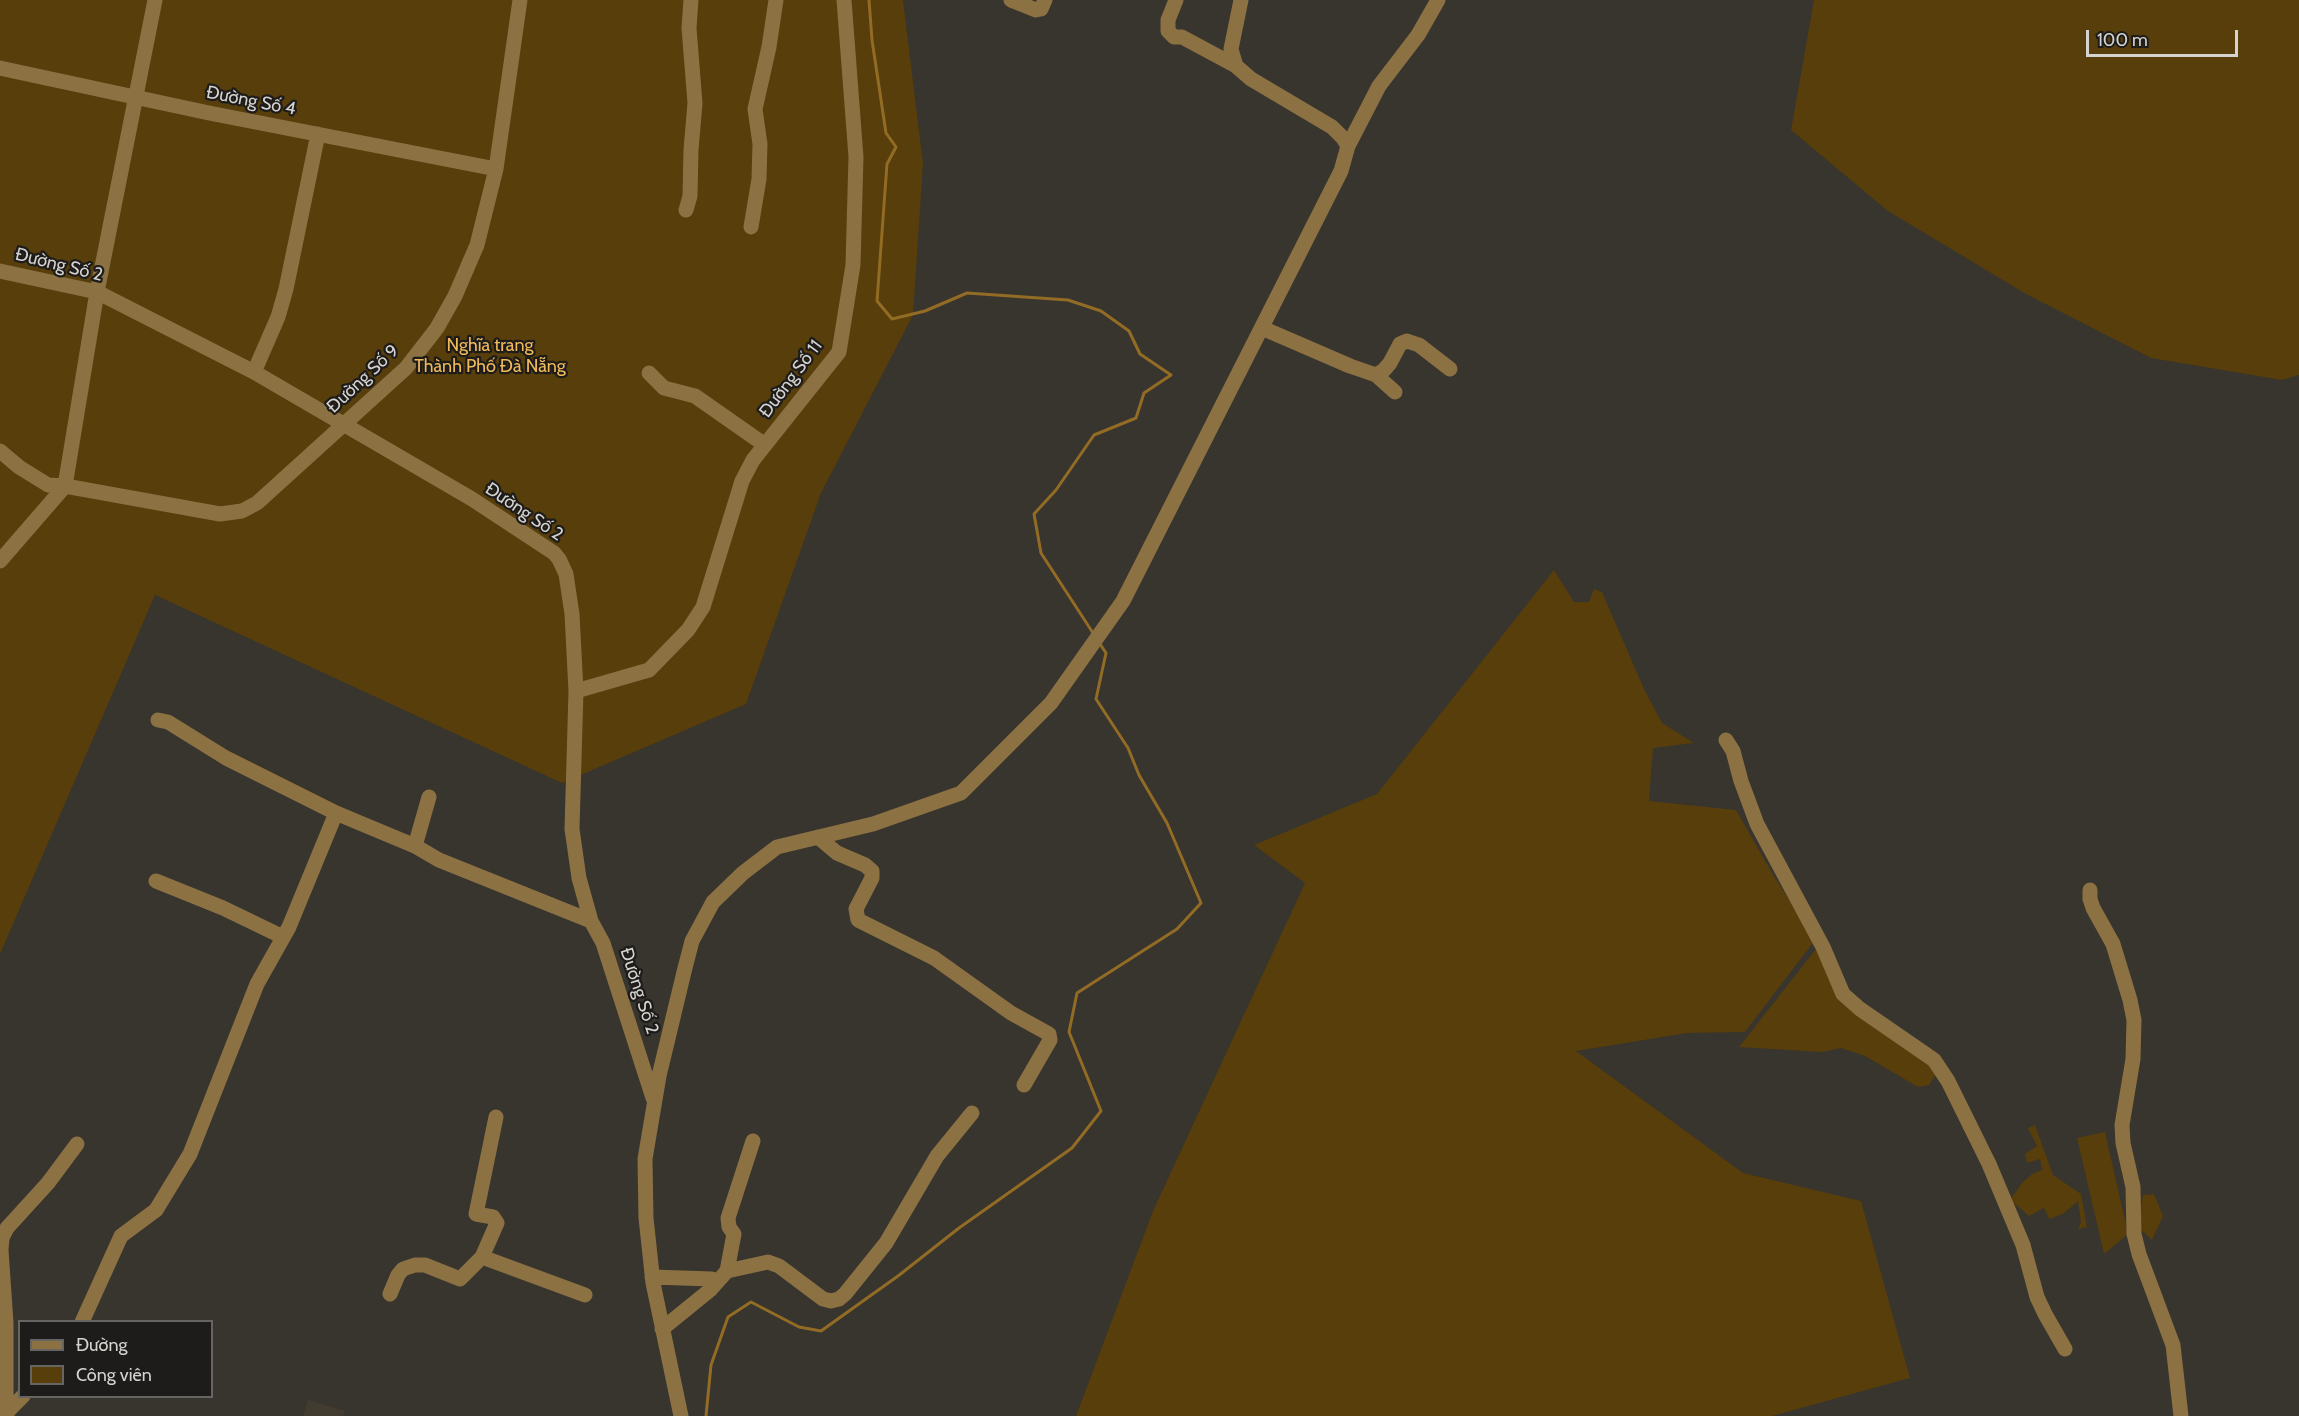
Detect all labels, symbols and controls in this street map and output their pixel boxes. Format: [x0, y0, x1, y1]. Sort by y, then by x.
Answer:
scale bar [2089, 18, 2240, 56]
text: 100 m [2097, 29, 2148, 51]
street label: Đường Số 4 [205, 82, 297, 120]
street label: Đường Số 2 [13, 244, 105, 286]
park label: Nghĩa trang Thành Phố Đà Nẵng [414, 335, 566, 378]
street label: Đường Số 11 [755, 336, 827, 422]
street label: Đường Số 9 [323, 340, 403, 418]
street label: Đường Số 2 [481, 478, 567, 546]
street label: Đường Số 2 [615, 945, 663, 1037]
legend [18, 1320, 213, 1398]
text: Đường [76, 1334, 127, 1356]
text: Công viên [76, 1364, 152, 1386]

